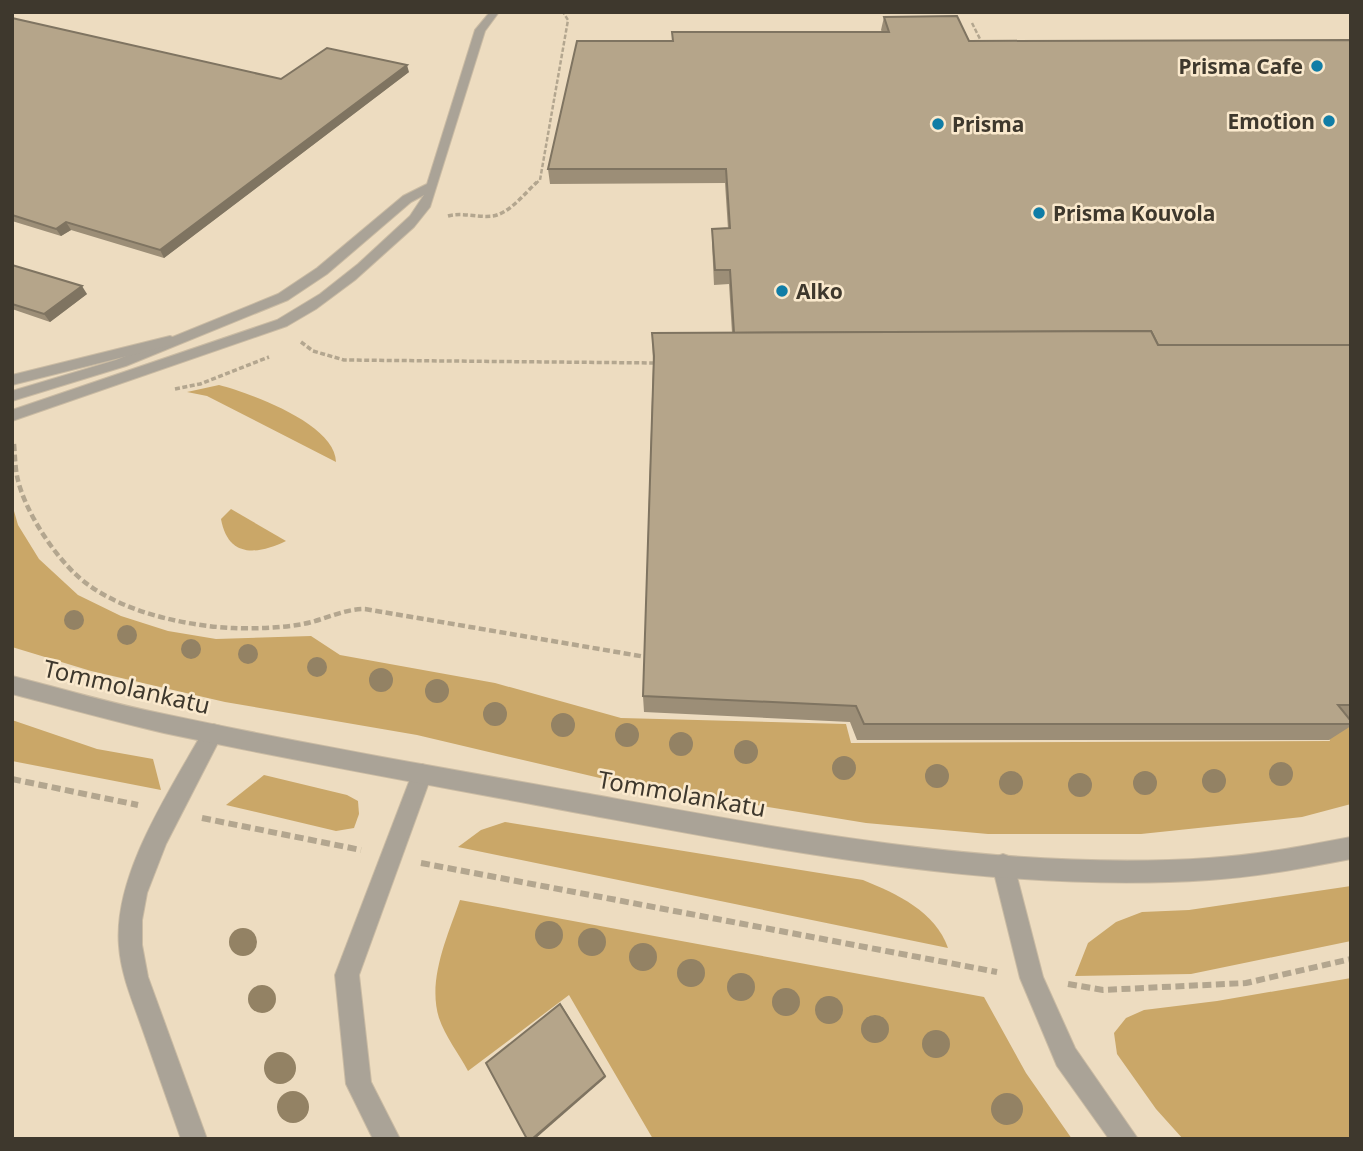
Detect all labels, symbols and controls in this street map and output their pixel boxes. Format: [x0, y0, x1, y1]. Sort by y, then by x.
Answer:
place label: Prisma Cafe [1179, 52, 1303, 80]
marker: Prisma Cafe [1309, 58, 1325, 74]
place label: Emotion [1227, 107, 1315, 135]
place label: Prisma [952, 110, 1024, 138]
marker: Emotion [1321, 113, 1337, 129]
marker: Prisma [930, 116, 946, 132]
place label: Prisma Kouvola [1053, 199, 1215, 227]
marker: Prisma Kouvola [1031, 205, 1047, 221]
place label: Alko [796, 277, 843, 305]
marker: Alko [774, 283, 790, 299]
street label: Tommolankatu [41, 651, 213, 721]
street label: Tommolankatu [595, 762, 769, 824]

